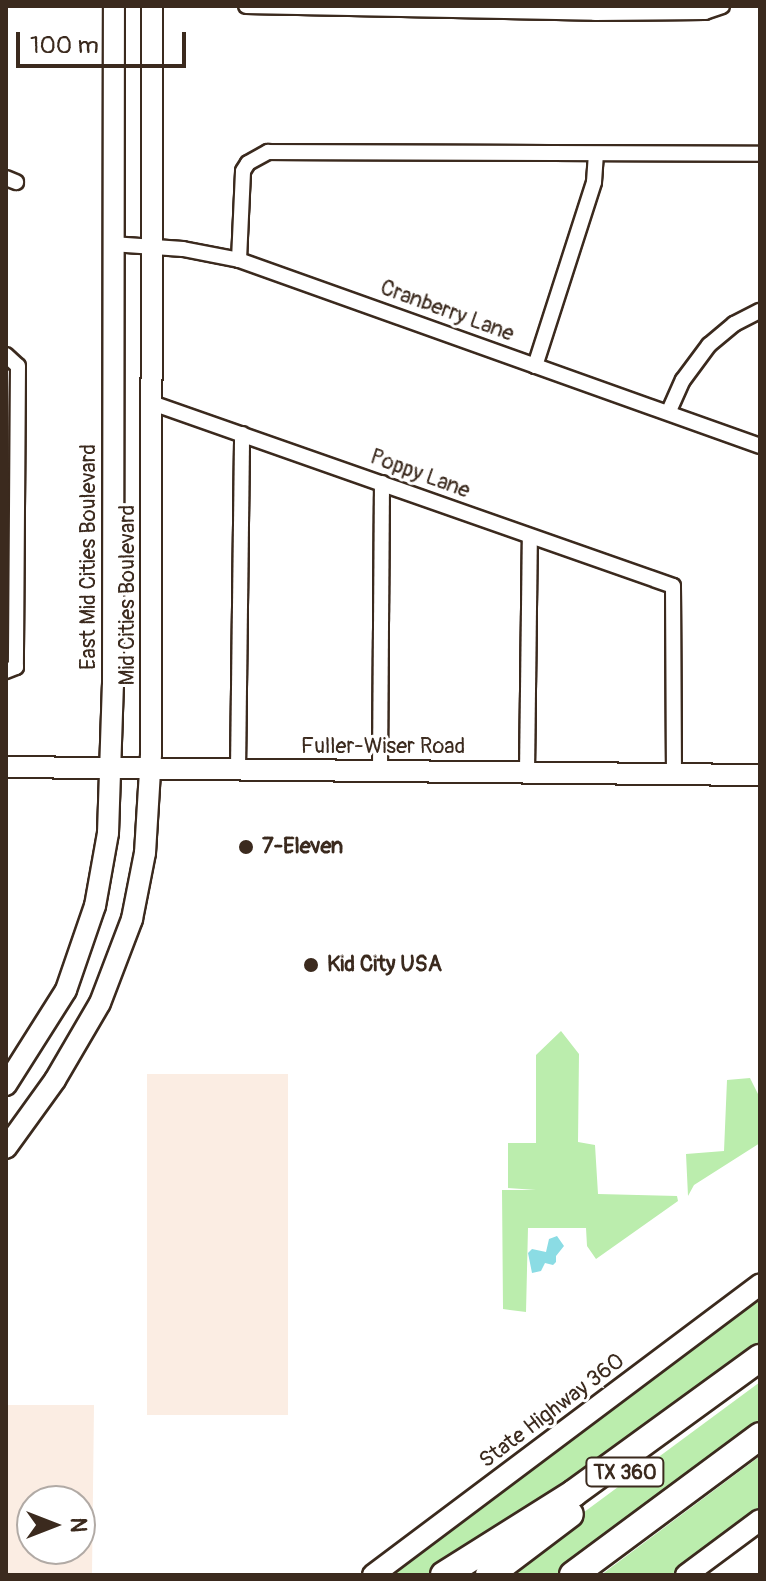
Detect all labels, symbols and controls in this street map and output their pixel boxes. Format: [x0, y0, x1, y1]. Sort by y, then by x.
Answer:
scale bar [20, 16, 190, 66]
text: 100 m [30, 31, 99, 60]
street label: Cranberry Lane [377, 275, 517, 347]
street label: East Mid Cities Boulevard [76, 444, 102, 670]
street label: Poppy Lane [366, 444, 474, 504]
street label: Mid Cities Boulevard [115, 505, 141, 685]
street label: Fuller-Wiser Road [301, 734, 465, 760]
place label: 7-Eleven [262, 834, 343, 860]
marker: 7-Eleven [237, 838, 255, 856]
place label: Kid City USA [327, 952, 442, 978]
marker: Kid City USA [302, 956, 320, 974]
street label: State Highway 360 [474, 1348, 630, 1474]
road number: TX 360 [585, 1456, 665, 1488]
north arrow [16, 1485, 96, 1565]
text: N [64, 1518, 92, 1532]

